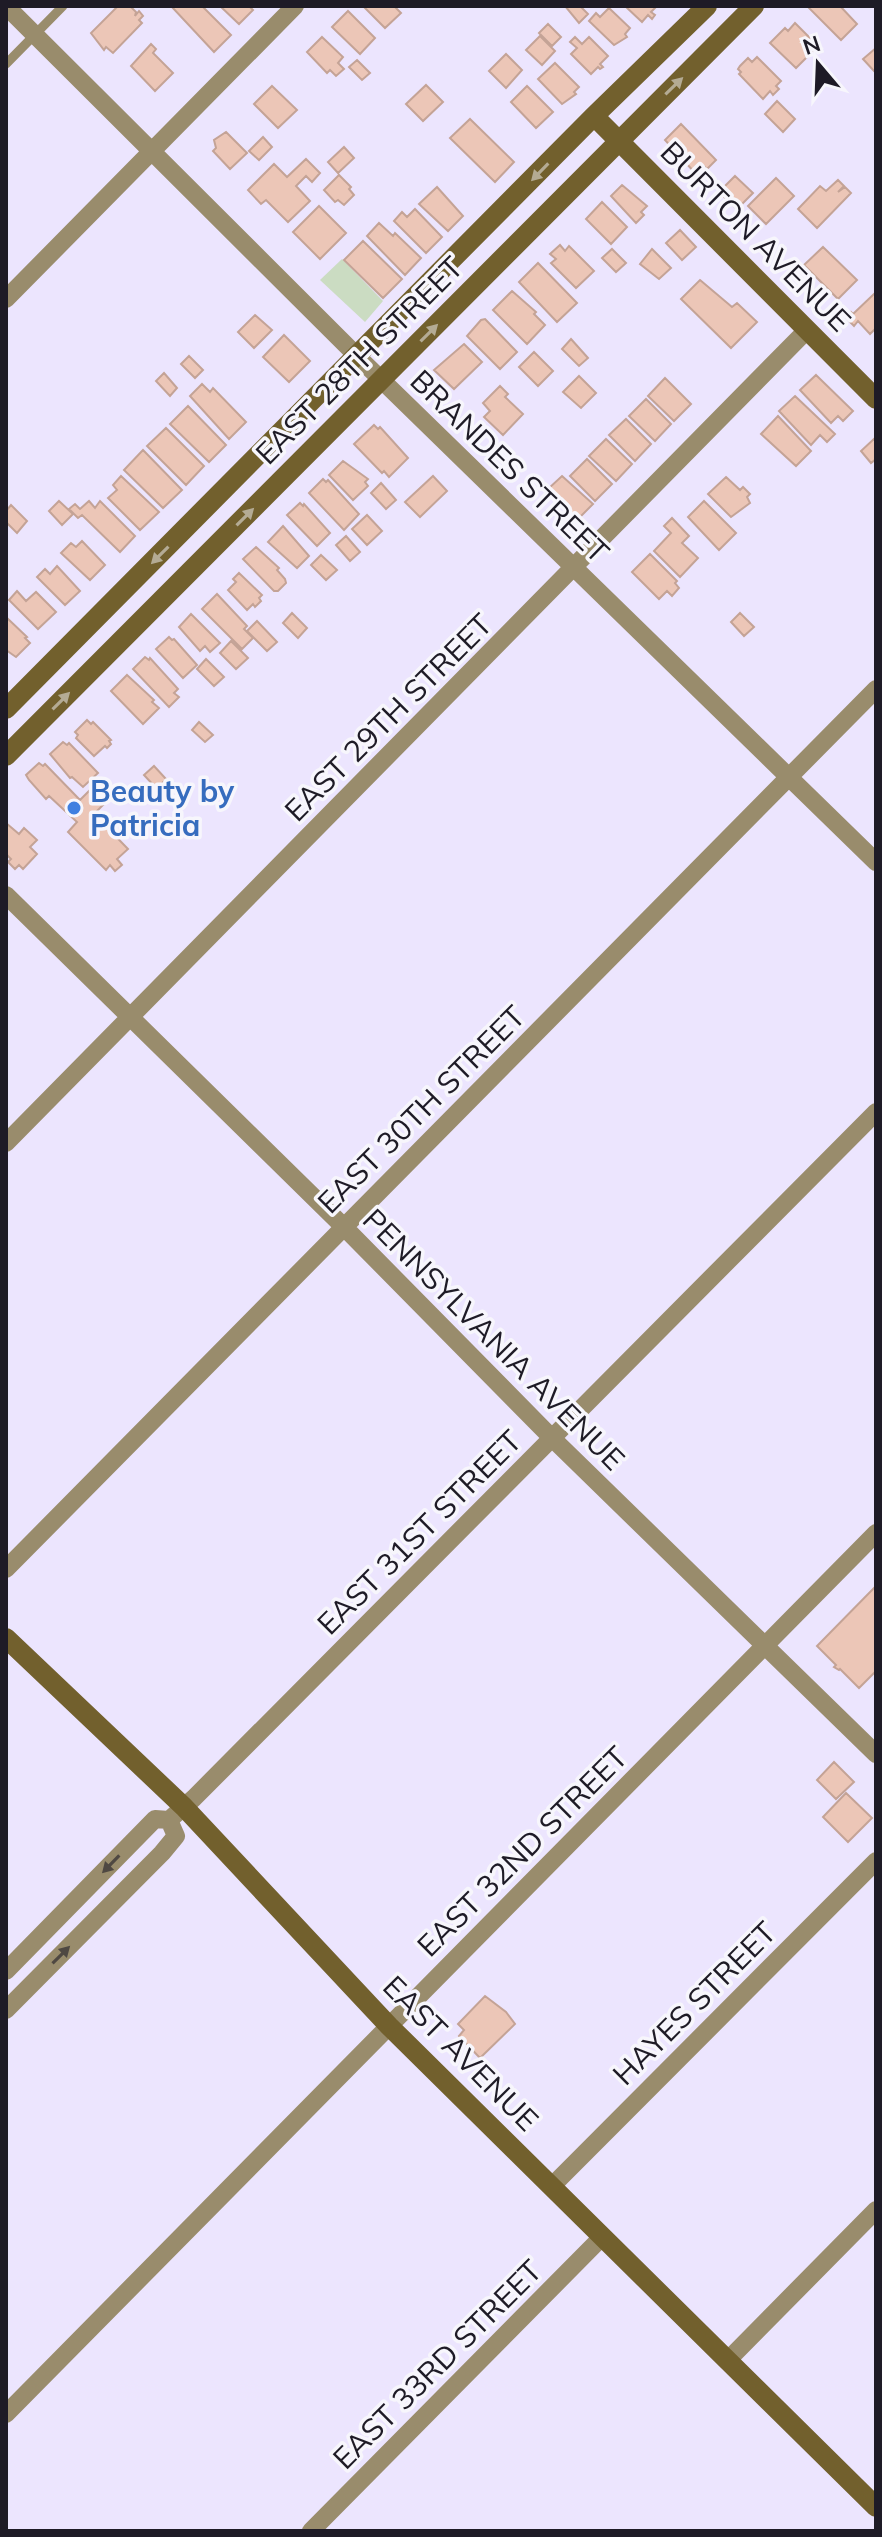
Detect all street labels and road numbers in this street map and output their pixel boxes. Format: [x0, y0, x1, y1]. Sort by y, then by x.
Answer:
street label: BURTON AVENUE [653, 133, 859, 339]
street label: EAST 28TH STREET [247, 248, 471, 472]
street label: BRANDES STREET [403, 361, 617, 571]
street label: EAST 29TH STREET [276, 605, 500, 829]
street label: EAST 30TH STREET [309, 997, 533, 1221]
street label: PENNSYLVANIA AVENUE [355, 1200, 633, 1478]
street label: EAST 31ST STREET [309, 1422, 529, 1642]
street label: EAST 32ND STREET [409, 1738, 635, 1964]
street label: HAYES STREET [604, 1913, 784, 2093]
street label: EAST AVENUE [375, 1967, 547, 2139]
street label: EAST 33RD STREET [324, 2251, 550, 2477]

